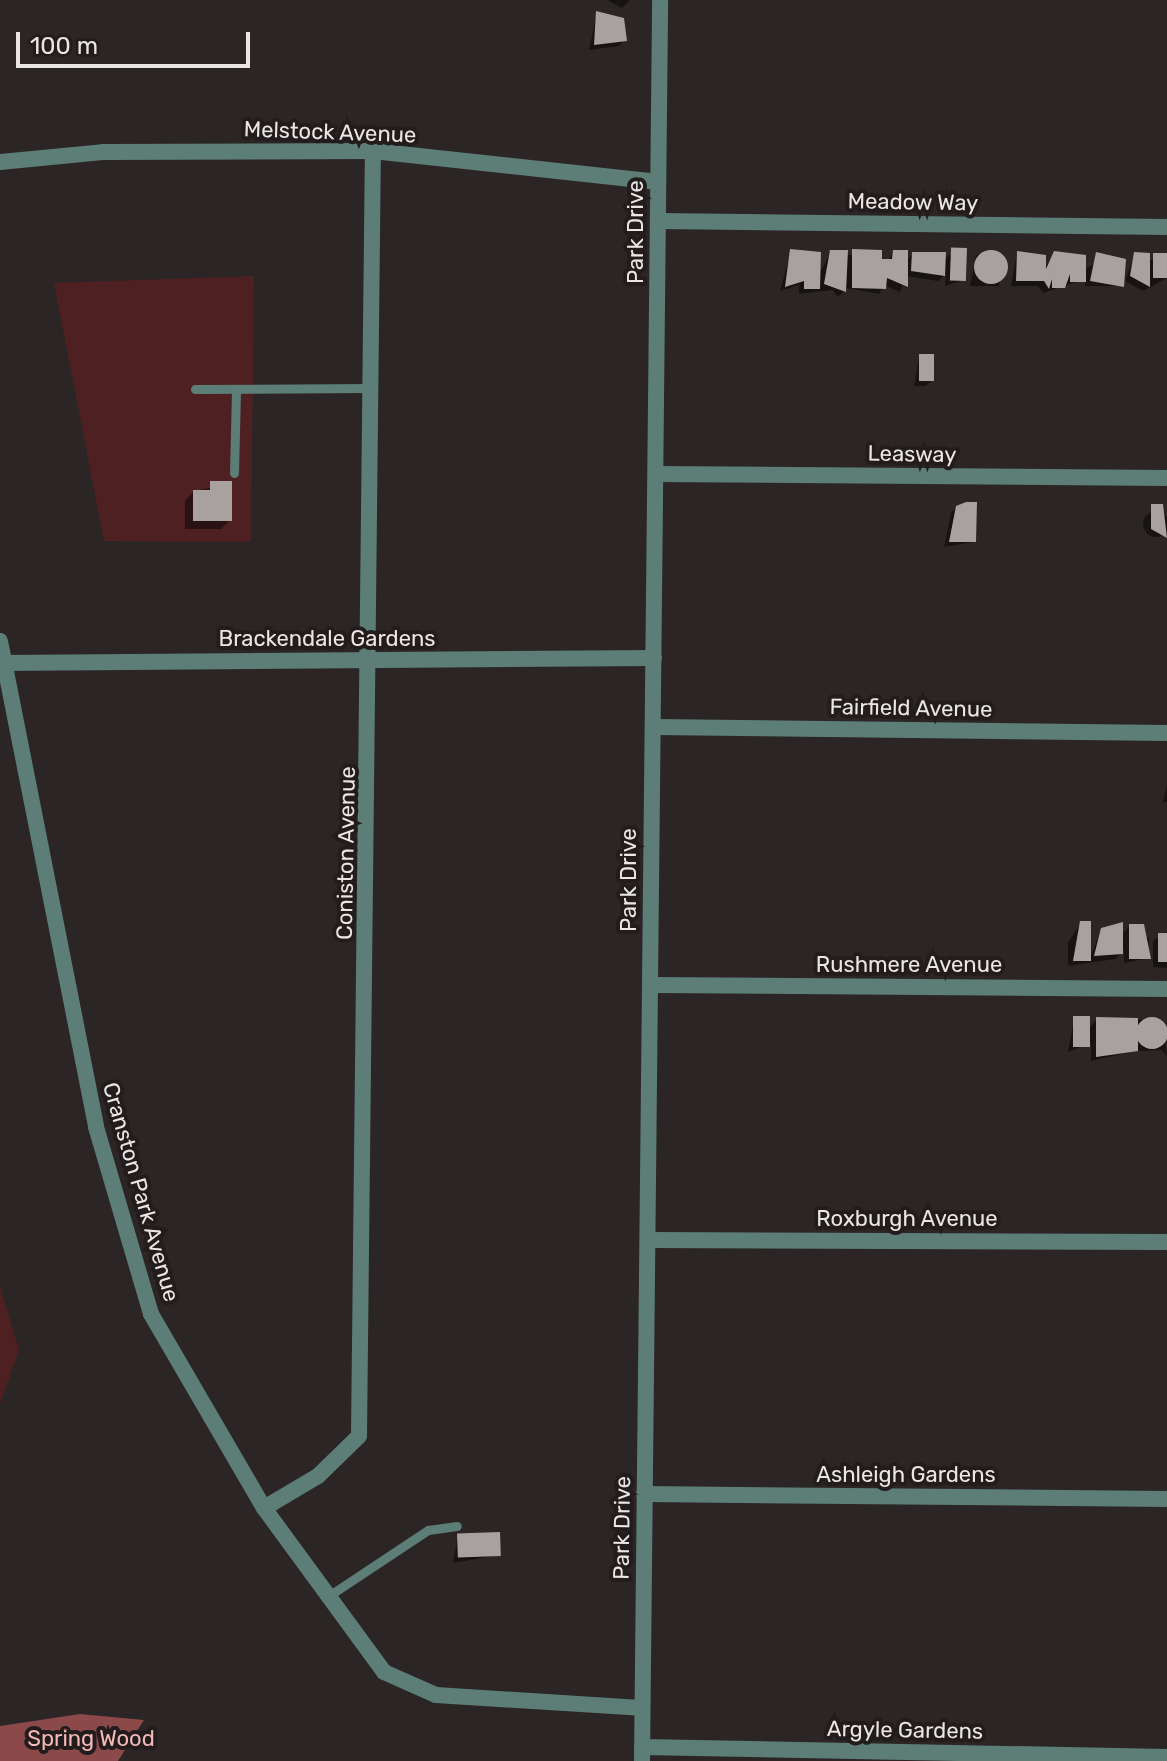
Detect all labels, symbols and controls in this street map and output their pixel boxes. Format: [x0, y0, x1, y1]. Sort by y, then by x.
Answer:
scale bar [20, 16, 254, 66]
text: 100 m [30, 32, 98, 60]
street label: Melstock Avenue [243, 116, 417, 148]
street label: Park Drive [623, 180, 649, 284]
street label: Meadow Way [847, 188, 979, 216]
street label: Leasway [867, 440, 957, 468]
street label: Brackendale Gardens [218, 626, 436, 652]
street label: Fairfield Avenue [829, 693, 993, 723]
street label: Coniston Avenue [331, 766, 361, 940]
street label: Park Drive [616, 828, 642, 932]
street label: Rushmere Avenue [815, 952, 1003, 978]
street label: Cranston Park Avenue [97, 1079, 185, 1305]
street label: Roxburgh Avenue [816, 1206, 998, 1232]
street label: Ashleigh Gardens [816, 1462, 996, 1488]
street label: Park Drive [608, 1476, 636, 1580]
street label: Argyle Gardens [827, 1715, 983, 1745]
park label: Spring Wood [27, 1726, 155, 1752]

